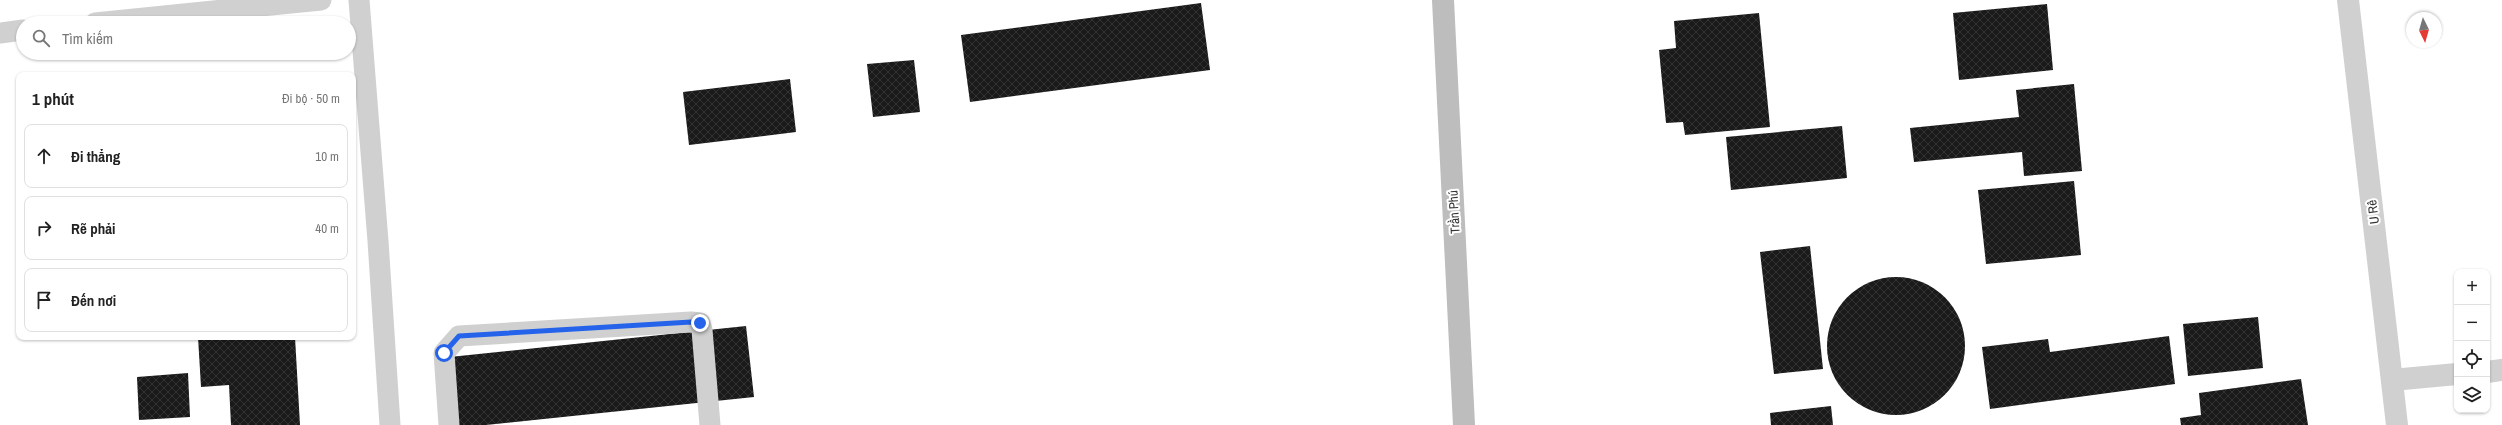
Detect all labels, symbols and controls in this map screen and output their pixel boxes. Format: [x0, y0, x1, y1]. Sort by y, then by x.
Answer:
north arrow [2406, 12, 2442, 48]
search box [16, 16, 356, 60]
icon: search [30, 27, 52, 49]
text: Tìm kiếm [62, 28, 113, 49]
text: 1 phút [32, 87, 74, 110]
text: Đi bộ · 50 m [282, 90, 340, 107]
icon: ahead [33, 145, 55, 167]
text: Đi thẳng [71, 146, 120, 167]
text: 10 m [315, 148, 339, 165]
street label: Trần Phú [1444, 190, 1464, 234]
street label: U Rê [2363, 199, 2383, 225]
icon: right [33, 217, 55, 239]
text: Rẽ phải [71, 218, 115, 239]
text: 40 m [315, 220, 339, 237]
map controls [2454, 269, 2490, 413]
button: + [2454, 269, 2490, 305]
icon: arrive [33, 289, 55, 311]
text: Đến nơi [71, 290, 116, 311]
button: − [2454, 305, 2490, 341]
route end [691, 314, 709, 332]
button: locate [2454, 341, 2490, 377]
route start [435, 344, 453, 362]
button: layers [2454, 377, 2490, 413]

